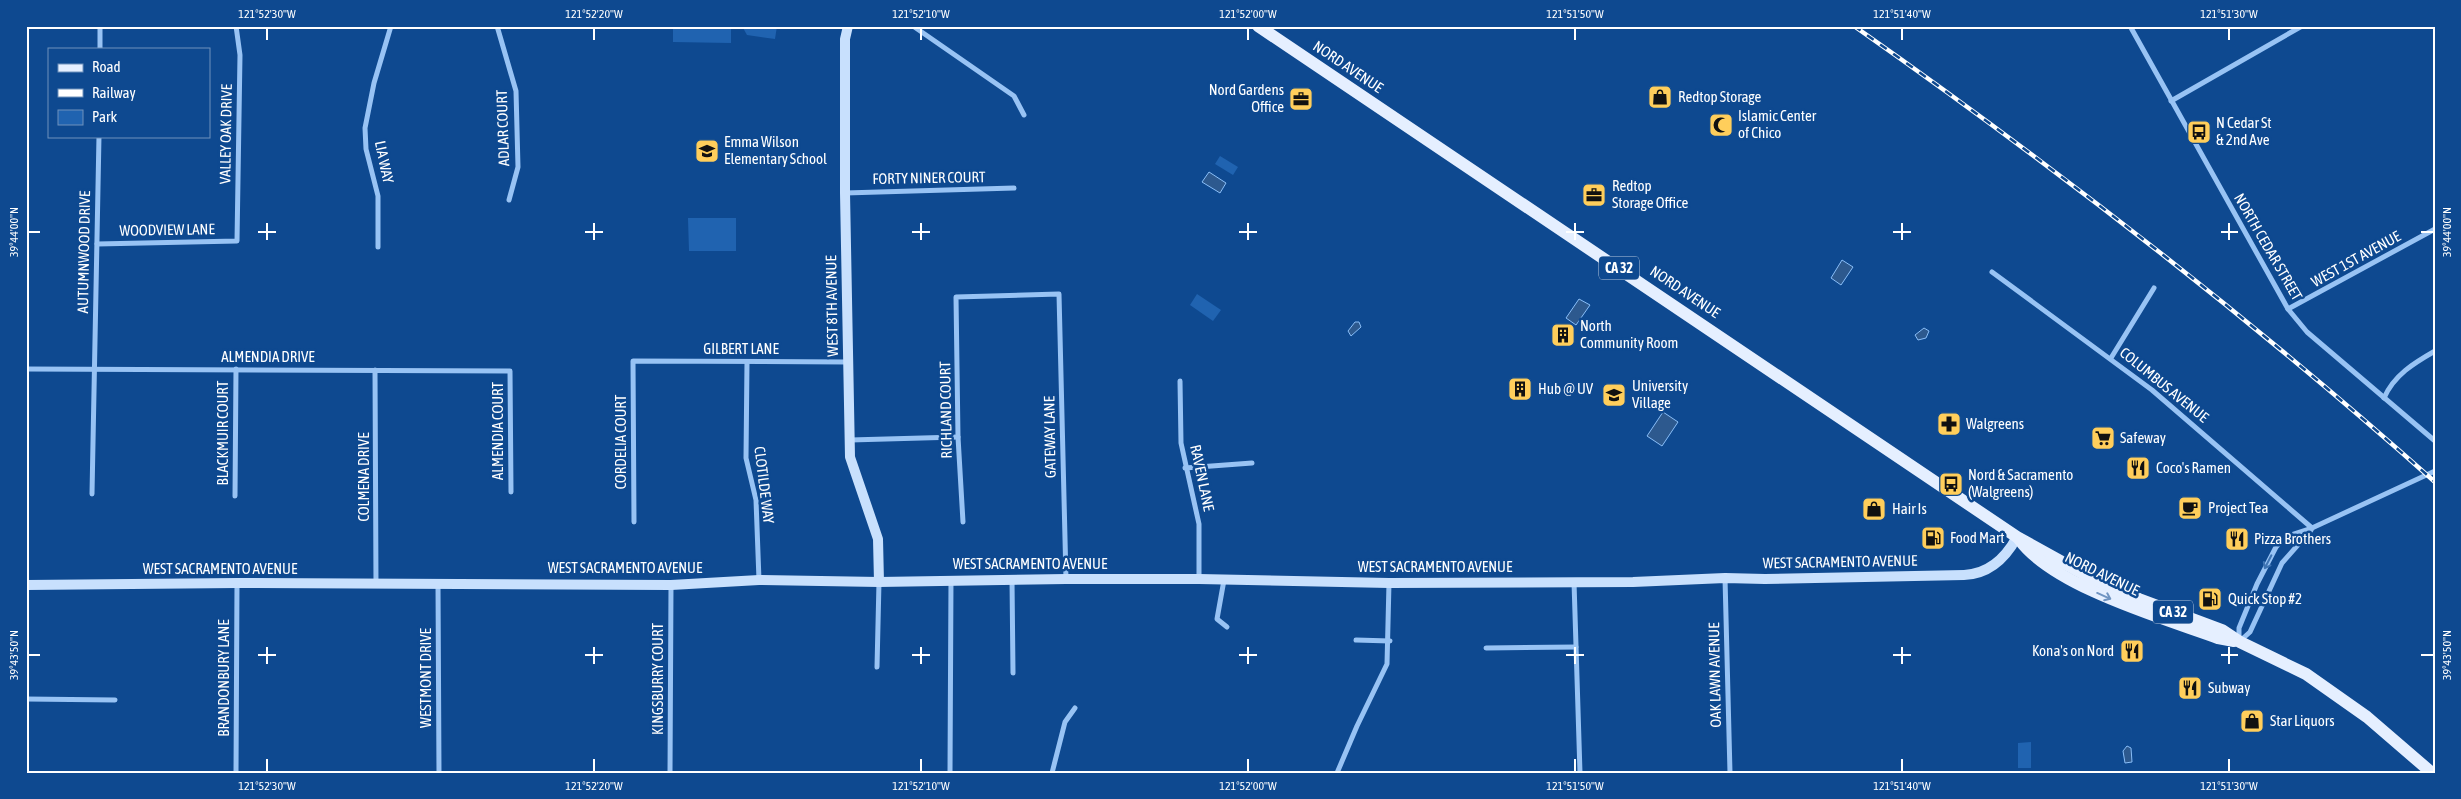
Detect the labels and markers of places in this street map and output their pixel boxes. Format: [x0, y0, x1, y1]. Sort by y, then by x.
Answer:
place label: Nord Gardens Office [1209, 81, 1284, 115]
shop icon: Redtop Storage [1647, 84, 1673, 110]
office icon: Nord Gardens Office [1288, 86, 1314, 112]
place label: Redtop Storage [1678, 88, 1762, 105]
place label: Islamic Center of Chico [1738, 107, 1817, 141]
mosque icon: Islamic Center of Chico [1708, 112, 1734, 138]
place label: N Cedar St & 2nd Ave [2216, 114, 2272, 148]
bus stop icon: N Cedar St & 2nd Ave [2186, 119, 2212, 145]
place label: Emma Wilson Elementary School [724, 133, 827, 167]
school or university icon: Emma Wilson Elementary School [694, 138, 720, 164]
place label: Redtop Storage Office [1612, 177, 1689, 211]
office icon: Redtop Storage Office [1581, 182, 1607, 208]
place label: North Community Room [1580, 317, 1678, 351]
building icon: North Community Room [1550, 322, 1576, 348]
building icon: Hub @ UV [1507, 376, 1533, 402]
place label: University Village [1632, 377, 1688, 411]
place label: Hub @ UV [1538, 380, 1594, 397]
school or university icon: University Village [1601, 382, 1627, 408]
pharmacy icon: Walgreens [1936, 411, 1962, 437]
place label: Walgreens [1966, 415, 2024, 432]
supermarket icon: Safeway [2090, 425, 2116, 451]
place label: Safeway [2120, 429, 2166, 446]
restaurant icon: Coco's Ramen [2125, 455, 2151, 481]
place label: Coco's Ramen [2156, 459, 2231, 476]
place label: Nord & Sacramento (Walgreens) [1968, 466, 2073, 500]
bus stop icon: Nord & Sacramento (Walgreens) [1938, 471, 1964, 497]
cafe icon: Project Tea [2177, 495, 2203, 521]
shop icon: Hair Is [1861, 496, 1887, 522]
place label: Project Tea [2208, 499, 2268, 516]
place label: Hair Is [1892, 500, 1927, 517]
fuel station icon: Food Mart [1920, 525, 1946, 551]
restaurant icon: Pizza Brothers [2224, 526, 2250, 552]
place label: Food Mart [1950, 529, 2005, 546]
place label: Pizza Brothers [2254, 530, 2331, 547]
fuel station icon: Quick Stop #2 [2197, 586, 2223, 612]
place label: Quick Stop #2 [2228, 590, 2302, 607]
restaurant icon: Kona's on Nord [2119, 638, 2145, 664]
place label: Kona's on Nord [2032, 642, 2114, 659]
restaurant icon: Subway [2177, 675, 2203, 701]
place label: Subway [2208, 679, 2250, 696]
shop icon: Star Liquors [2239, 708, 2265, 734]
place label: Star Liquors [2270, 712, 2334, 729]

